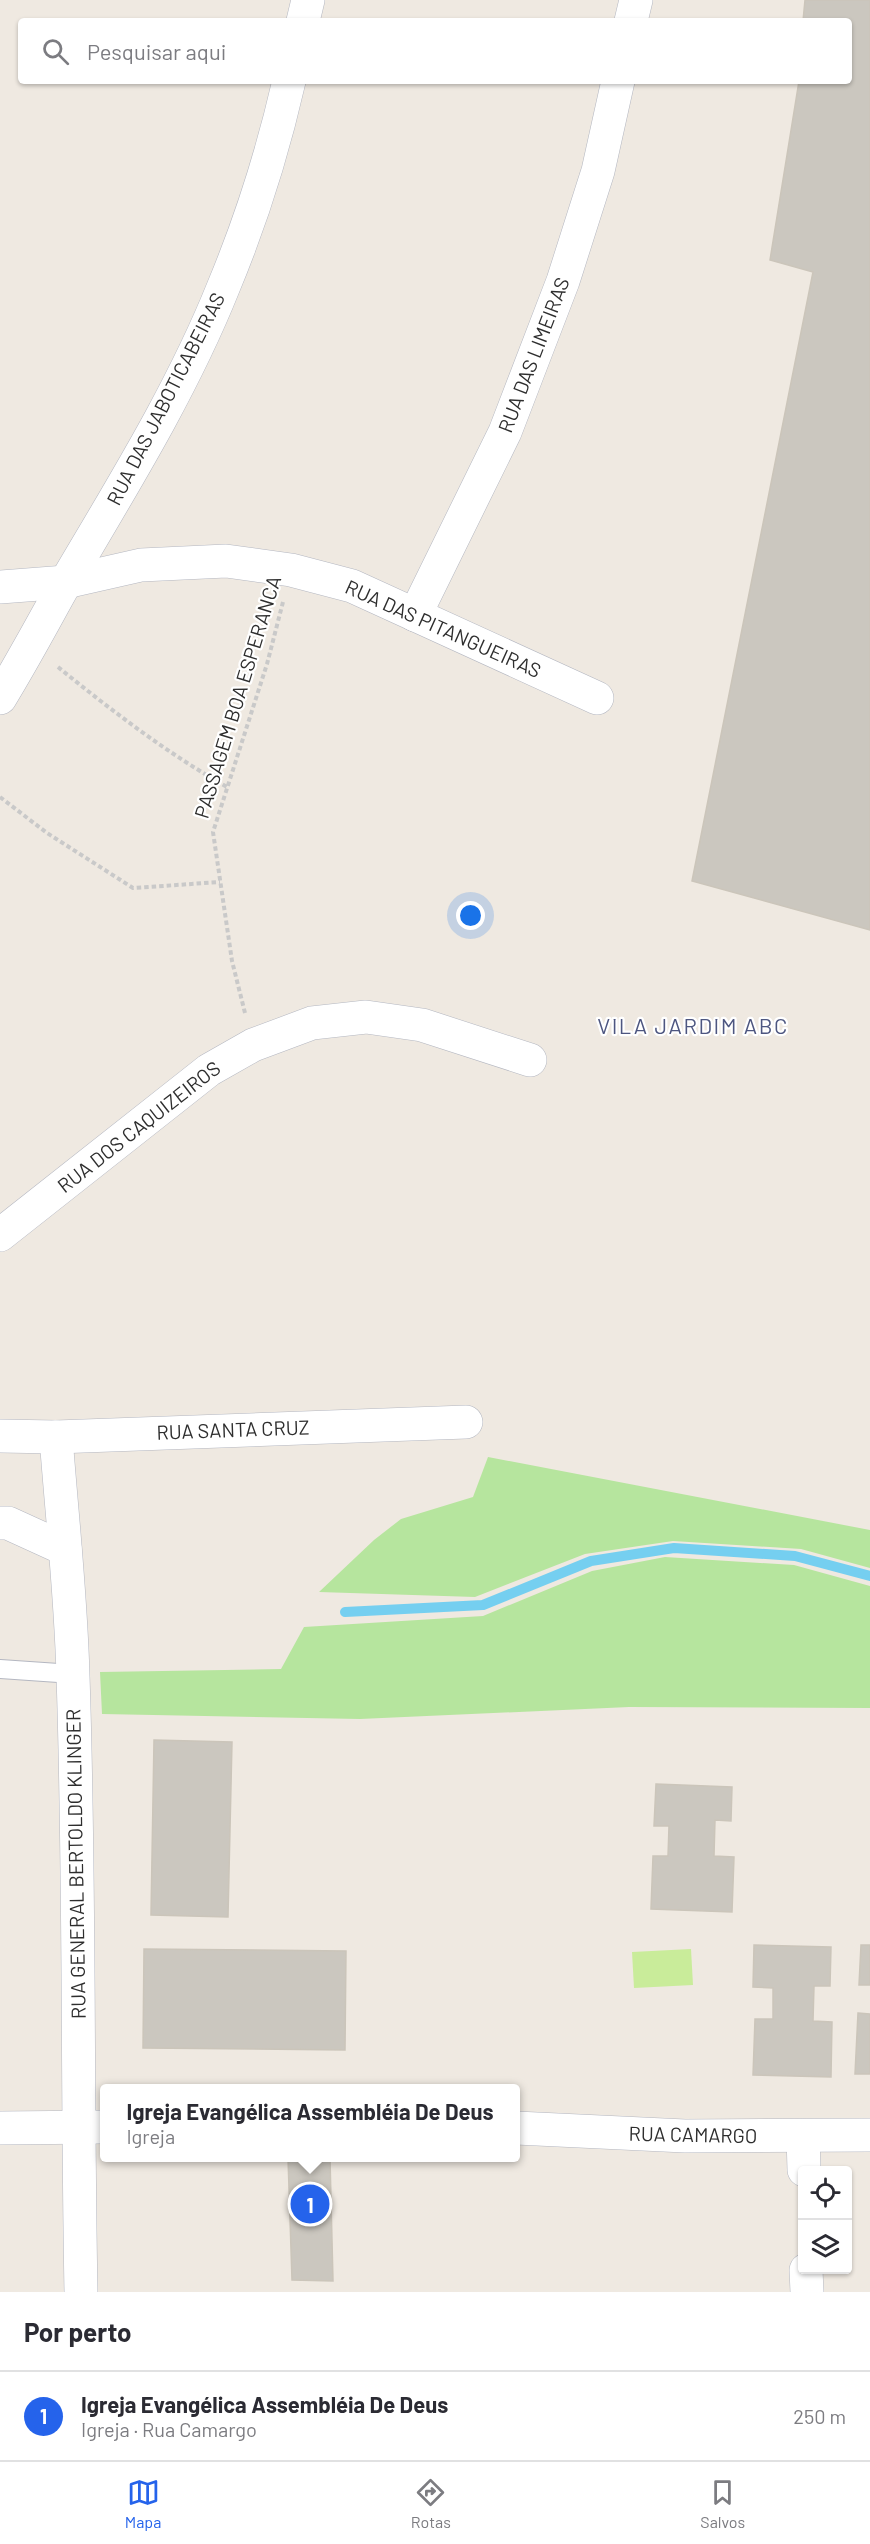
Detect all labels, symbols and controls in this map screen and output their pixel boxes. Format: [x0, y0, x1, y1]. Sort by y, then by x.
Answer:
search box [18, 18, 852, 84]
icon: search [39, 35, 72, 68]
text: Pesquisar aqui [87, 38, 226, 64]
street label: RUA DAS LIMEIRAS [492, 274, 574, 436]
street label: RUA DAS JABOTICABEIRAS [101, 288, 229, 509]
street label: PASSAGEM BOA ESPERANCA [189, 573, 285, 821]
street label: RUA DAS PITANGUEIRAS [342, 574, 545, 682]
your location [456, 901, 485, 930]
district label: VILA JARDIM ABC [597, 1012, 789, 1038]
street label: RUA DOS CAQUIZEIROS [52, 1055, 225, 1197]
street label: RUA SANTA CRUZ [156, 1414, 310, 1444]
street label: RUA GENERAL BERTOLDO KLINGER [60, 1709, 90, 2019]
popup [100, 2084, 520, 2162]
text: Igreja Evangélica Assembléia De Deus [126, 2098, 494, 2124]
street label: RUA CAMARGO [628, 2121, 758, 2147]
text: Igreja [126, 2124, 175, 2148]
map controls [798, 2166, 852, 2274]
button: locate [798, 2166, 852, 2220]
pin: 1 [290, 2182, 330, 2226]
button: layers [798, 2220, 852, 2274]
text: Por perto [24, 2316, 132, 2347]
text: Igreja Evangélica Assembléia De Deus [81, 2391, 448, 2417]
text: 1 [40, 2404, 47, 2428]
text: 250 m [793, 2404, 846, 2428]
text: Igreja · Rua Camargo [81, 2417, 257, 2441]
tab: Mapa [125, 2476, 161, 2531]
tab: Rotas [411, 2476, 451, 2531]
tab: Salvos [700, 2476, 745, 2531]

